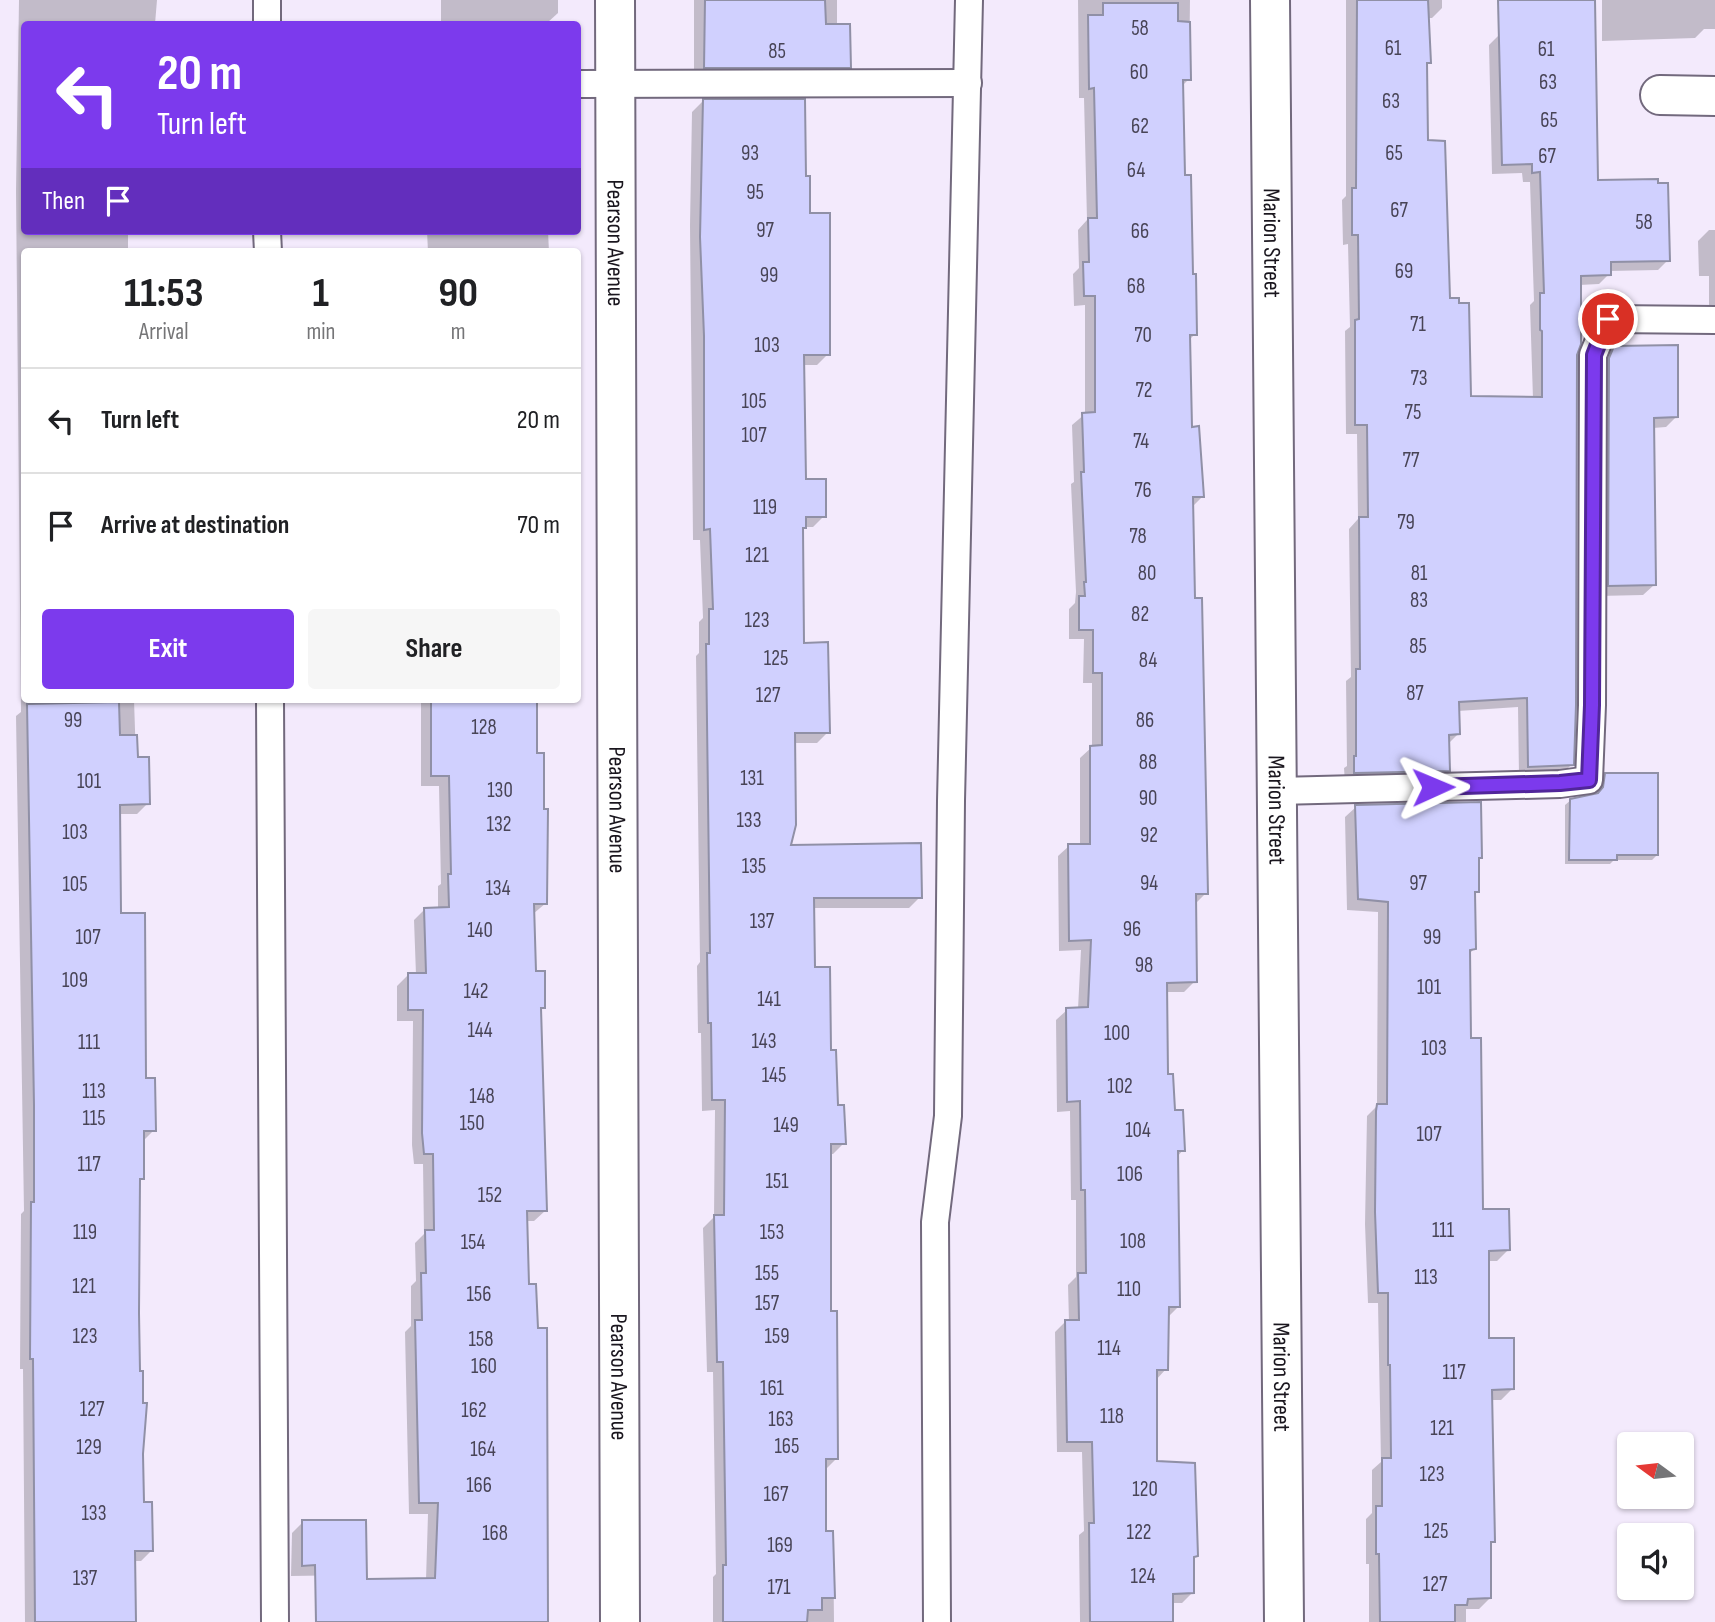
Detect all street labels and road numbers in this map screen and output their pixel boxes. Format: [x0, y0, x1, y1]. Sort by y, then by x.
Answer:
street label: Pearson Avenue [601, 179, 630, 307]
street label: Marion Street [1257, 188, 1287, 298]
street label: Pearson Avenue [603, 746, 632, 874]
street label: Marion Street [1262, 755, 1292, 865]
street label: Pearson Avenue [605, 1313, 634, 1441]
street label: Marion Street [1267, 1322, 1297, 1432]

